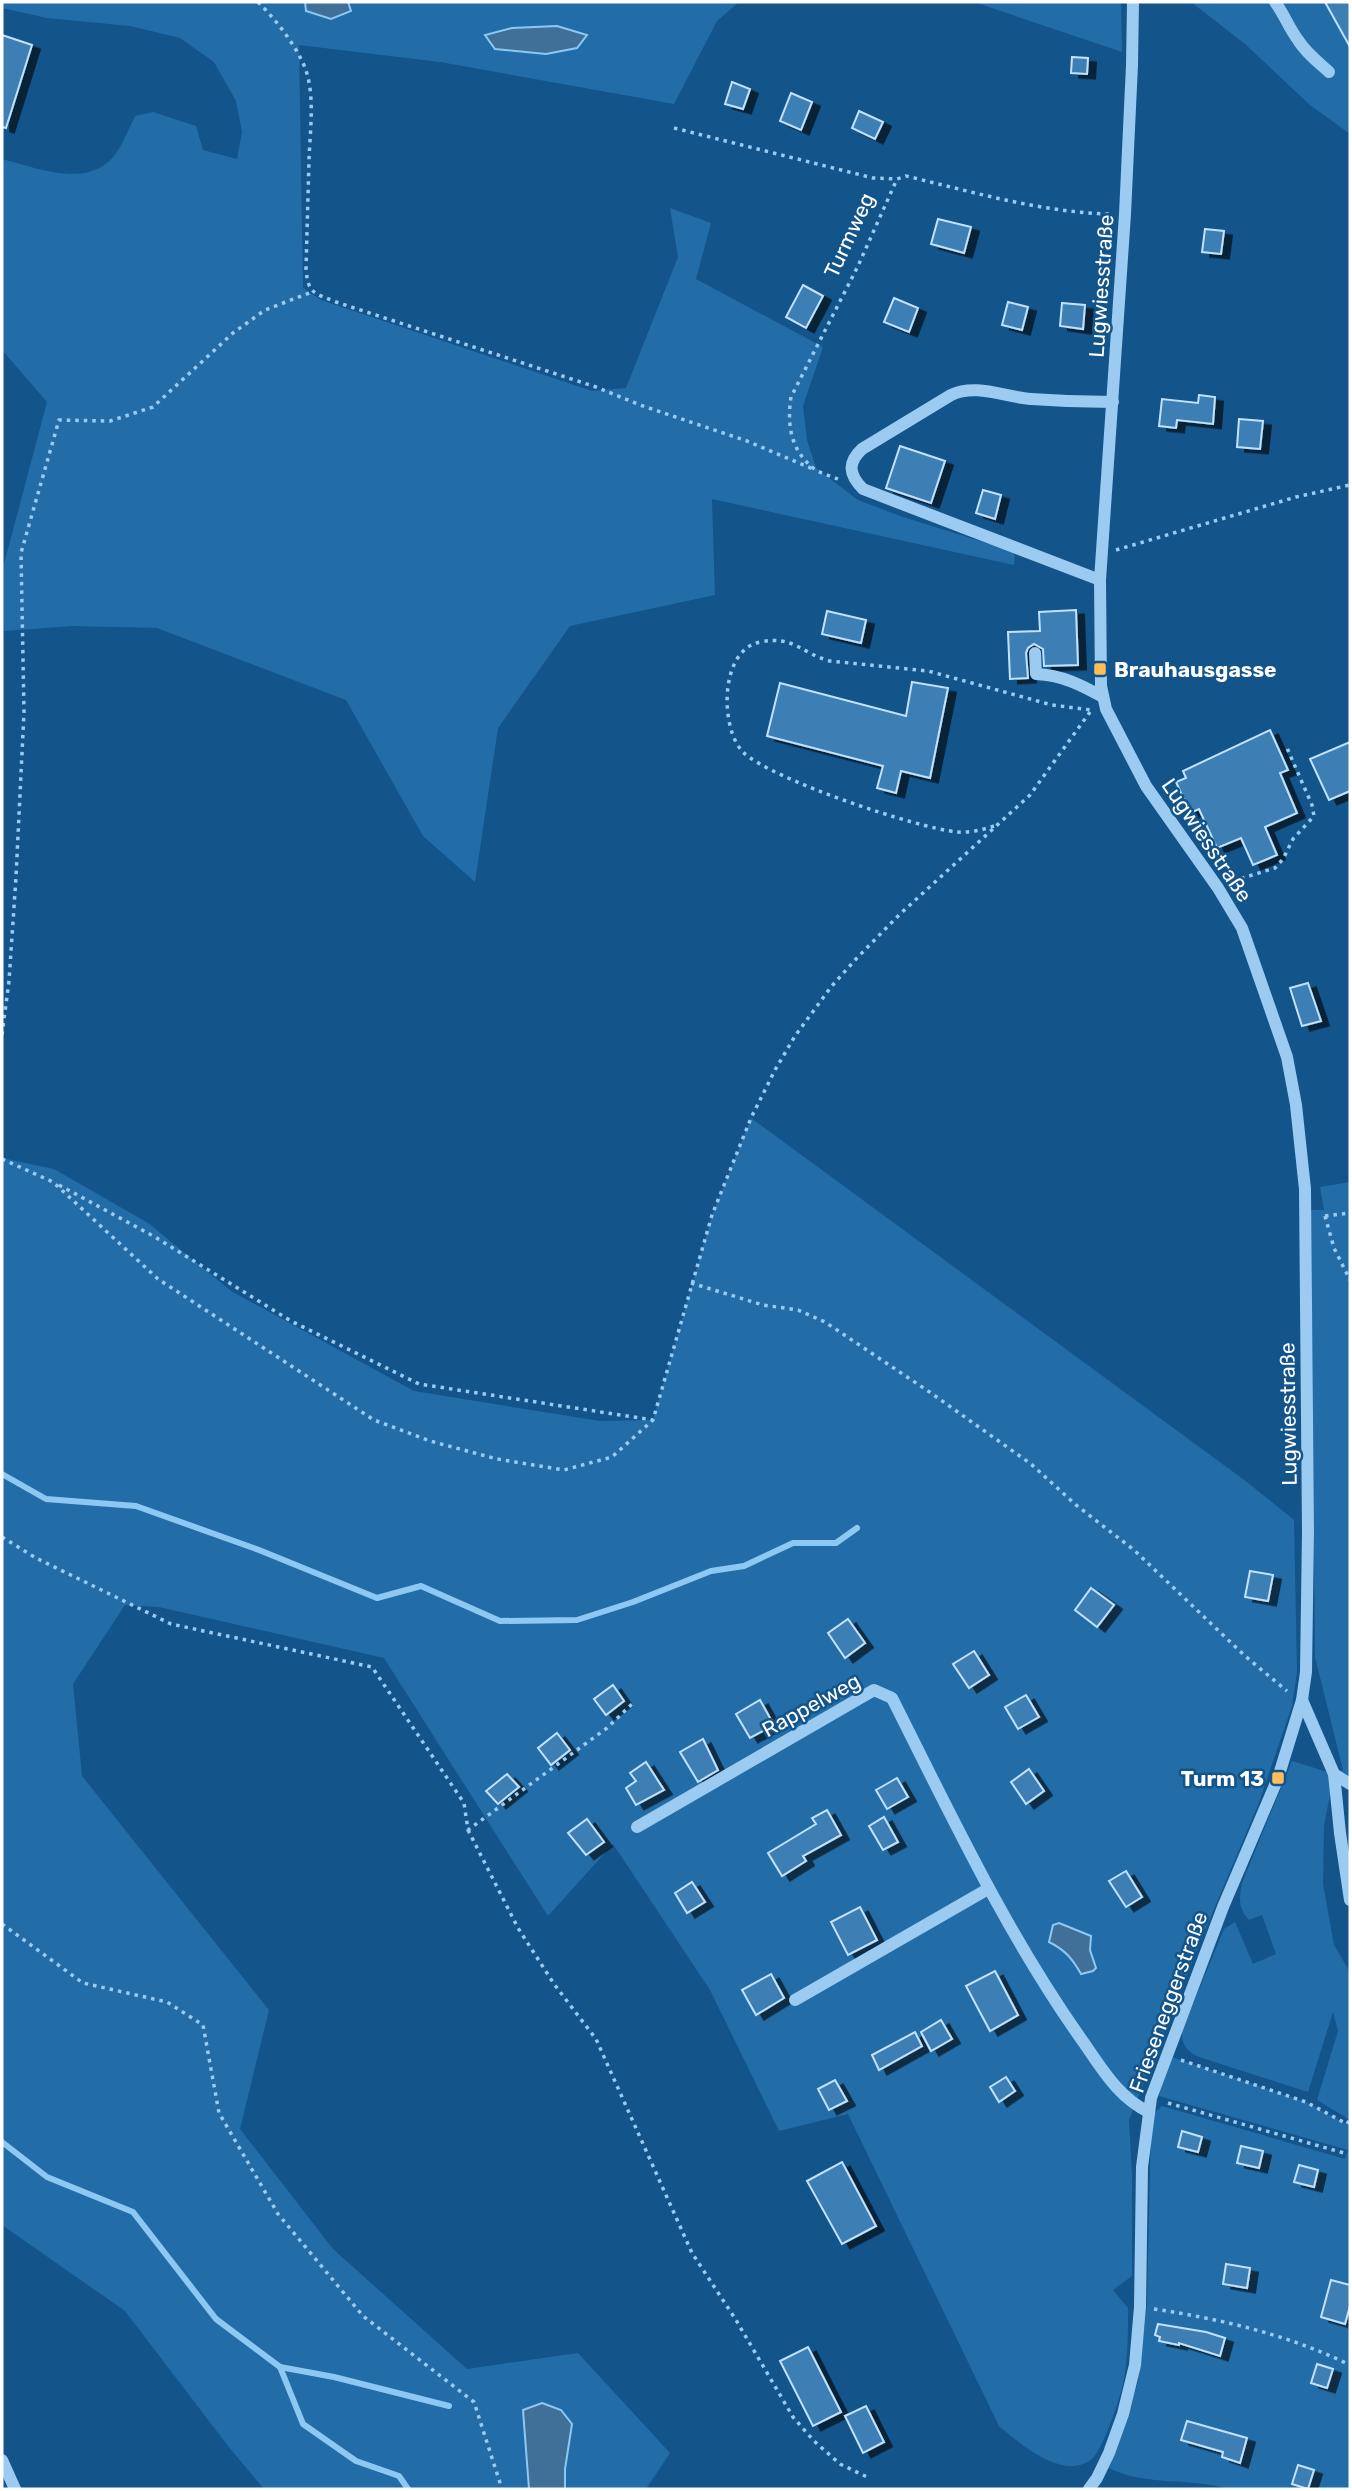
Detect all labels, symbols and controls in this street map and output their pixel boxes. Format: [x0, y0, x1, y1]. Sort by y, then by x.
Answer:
street label: Turmweg [819, 189, 879, 281]
street label: Lugwiesstraße [1084, 214, 1118, 358]
place label: Brauhausgasse [1114, 657, 1277, 682]
marker: Brauhausgasse [1092, 661, 1108, 677]
street label: Lugwiesstraße [1157, 774, 1257, 906]
street label: Lugwiesstraße [1274, 1342, 1302, 1486]
street label: Rappelweg [758, 1668, 864, 1742]
place label: Turm 13 [1181, 1766, 1264, 1791]
marker: Turm 13 [1270, 1770, 1286, 1786]
street label: Frieseneggerstraße [1124, 1908, 1212, 2096]

